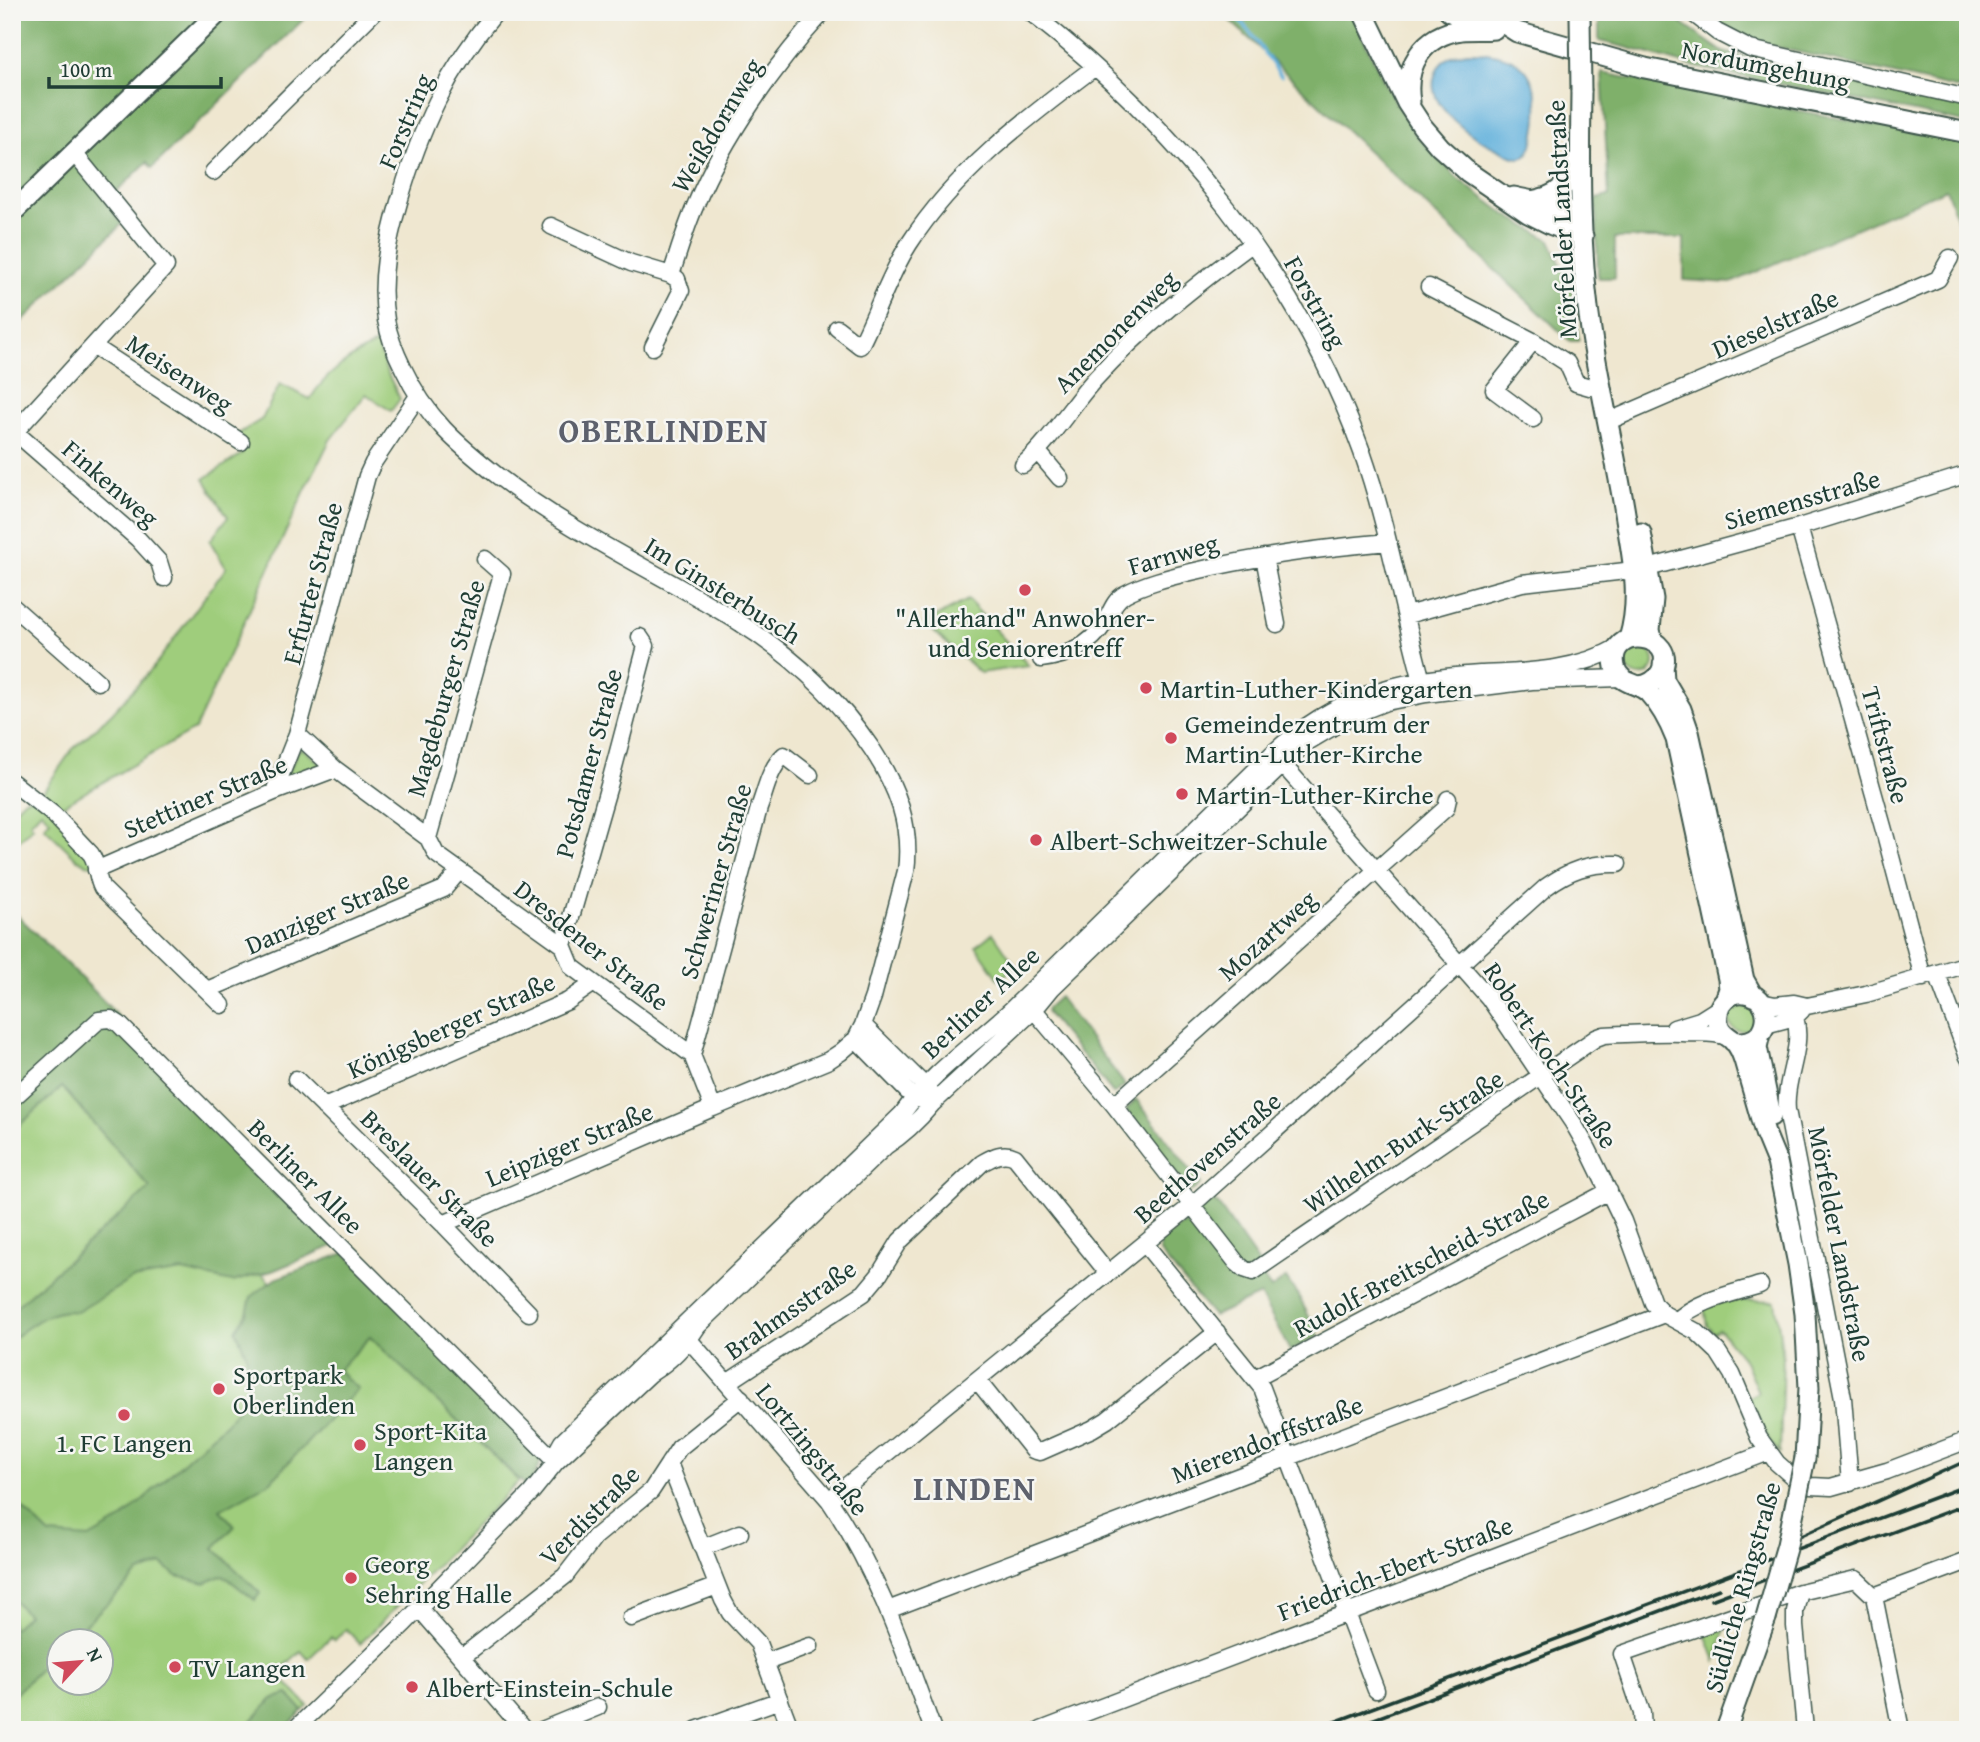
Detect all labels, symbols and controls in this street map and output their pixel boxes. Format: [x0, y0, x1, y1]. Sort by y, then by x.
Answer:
street label: Nordumgehung [1678, 30, 1854, 100]
scale bar [49, 46, 220, 90]
street label: Weißdornweg [660, 50, 772, 200]
text: 100 m [60, 54, 112, 85]
street label: Forstring [367, 67, 443, 175]
street label: Mörfelder Landstraße [1535, 99, 1587, 339]
street label: Forstring [1275, 249, 1357, 356]
street label: Anemonenweg [1044, 260, 1186, 402]
street label: Dieselstraße [1705, 278, 1845, 368]
street label: Meisenweg [119, 324, 241, 422]
district label: OBERLINDEN [559, 406, 769, 454]
street label: Finkenweg [54, 430, 168, 536]
street label: Siemensstraße [1720, 458, 1884, 540]
street label: Erfurter Straße [272, 497, 352, 669]
street label: Farnweg [1123, 523, 1223, 585]
street label: Im Ginsterbusch [637, 526, 809, 654]
street label: Magdeburger Straße [395, 575, 495, 801]
marker: "Allerhand" Anwohner- und Seniorentreff [1017, 582, 1033, 598]
place label: "Allerhand" Anwohner- und Seniorentreff [895, 598, 1155, 667]
street label: Potsdamer Straße [544, 664, 632, 862]
place label: Martin-Luther-Kindergarten [1160, 669, 1473, 708]
marker: Martin-Luther-Kindergarten [1138, 680, 1154, 696]
street label: Triftstraße [1852, 682, 1920, 808]
place label: Gemeindezentrum der Martin-Luther-Kirche [1185, 704, 1430, 773]
marker: Gemeindezentrum der Martin-Luther-Kirche [1163, 730, 1179, 746]
street label: Stettiner Straße [117, 744, 293, 848]
place label: Martin-Luther-Kirche [1196, 775, 1434, 814]
street label: Schweriner Straße [668, 779, 762, 983]
marker: Martin-Luther-Kirche [1174, 786, 1190, 802]
place label: Albert-Schweitzer-Schule [1050, 821, 1328, 860]
marker: Albert-Schweitzer-Schule [1028, 832, 1044, 848]
street label: Danziger Straße [239, 860, 415, 964]
street label: Dresdener Straße [506, 870, 678, 1020]
street label: Mozartweg [1209, 880, 1325, 990]
street label: Berliner Allee [912, 936, 1048, 1068]
street label: Robert-Koch-Straße [1474, 954, 1628, 1156]
street label: Königsberger Straße [341, 962, 561, 1088]
street label: Wilhelm-Burk-Straße [1295, 1059, 1511, 1223]
street label: Beethovenstraße [1125, 1082, 1289, 1232]
street label: Leipziger Straße [479, 1091, 659, 1197]
street label: Breslauer Straße [352, 1100, 508, 1256]
street label: Berliner Allee [239, 1109, 373, 1243]
street label: Mörfelder Landstraße [1798, 1123, 1882, 1365]
street label: Rudolf-Breitscheid-Straße [1286, 1179, 1556, 1347]
street label: Brahmsstraße [716, 1249, 864, 1369]
place label: Sportpark Oberlinden [233, 1355, 355, 1424]
street label: Lortzingstraße [747, 1374, 879, 1524]
marker: Sportpark Oberlinden [211, 1381, 227, 1397]
street label: Mierendorffstraße [1166, 1385, 1368, 1493]
marker: 1. FC Langen [116, 1407, 132, 1423]
place label: Sport-Kita Langen [374, 1411, 488, 1480]
place label: 1. FC Langen [56, 1423, 193, 1462]
marker: Sport-Kita Langen [352, 1437, 368, 1453]
street label: Verdistraße [530, 1456, 648, 1574]
district label: LINDEN [913, 1464, 1037, 1512]
street label: Südliche Ringstraße [1693, 1477, 1791, 1697]
street label: Friedrich-Ebert-Straße [1272, 1505, 1518, 1631]
place label: Georg Sehring Halle [365, 1544, 512, 1613]
marker: Georg Sehring Halle [343, 1570, 359, 1586]
north arrow [46, 1626, 116, 1696]
text: N [80, 1643, 111, 1667]
place label: TV Langen [189, 1648, 306, 1687]
marker: TV Langen [167, 1659, 183, 1675]
place label: Albert-Einstein-Schule [426, 1668, 673, 1707]
marker: Albert-Einstein-Schule [404, 1679, 420, 1695]

